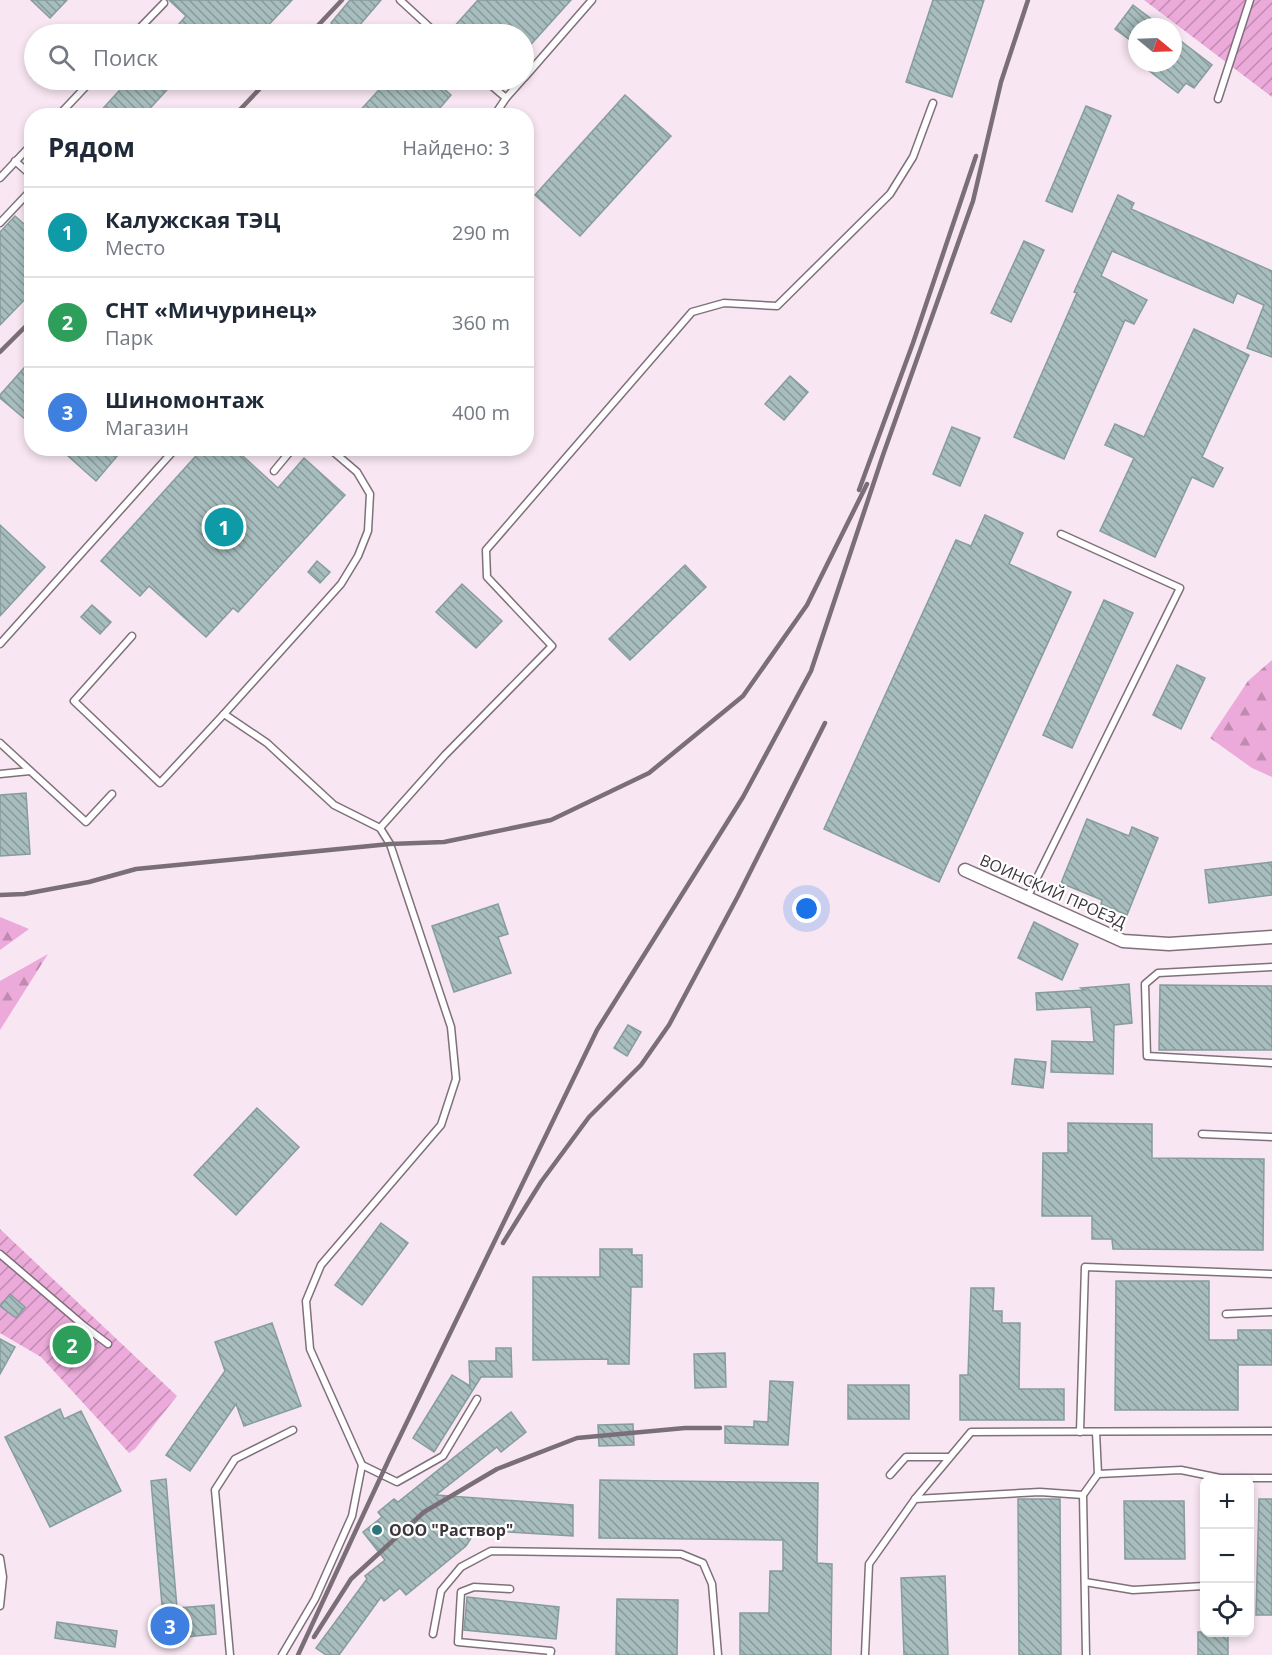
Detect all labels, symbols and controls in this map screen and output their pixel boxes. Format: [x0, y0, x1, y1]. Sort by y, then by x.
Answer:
north arrow [1128, 18, 1182, 72]
search box [24, 24, 534, 90]
icon: search [45, 41, 78, 74]
text: Поиск [93, 42, 158, 72]
text: Рядом [48, 129, 135, 165]
text: Найдено: 3 [402, 134, 510, 161]
text: Калужская ТЭЦ [105, 204, 280, 234]
text: 1 [62, 219, 73, 246]
text: 290 m [452, 219, 510, 246]
text: Место [105, 234, 165, 261]
text: СНТ «Мичуринец» [105, 294, 317, 324]
text: 2 [62, 309, 73, 336]
text: 360 m [452, 309, 510, 336]
text: Парк [105, 324, 153, 351]
text: Шиномонтаж [105, 384, 264, 414]
text: 3 [62, 399, 73, 426]
text: 400 m [452, 399, 510, 426]
text: Магазин [105, 414, 189, 441]
pin: 1 [204, 504, 244, 550]
street label: ВОИНСКИЙ ПРОЕЗД [976, 849, 1130, 933]
your location [792, 894, 821, 923]
pin: 2 [52, 1322, 92, 1368]
map controls [1200, 1475, 1254, 1637]
button: + [1200, 1475, 1254, 1529]
place label: ООО "Раствор" [389, 1519, 513, 1541]
marker: ООО "Раствор" [370, 1523, 384, 1537]
button: − [1200, 1529, 1254, 1583]
button: locate [1200, 1583, 1254, 1637]
pin: 3 [150, 1604, 190, 1648]

